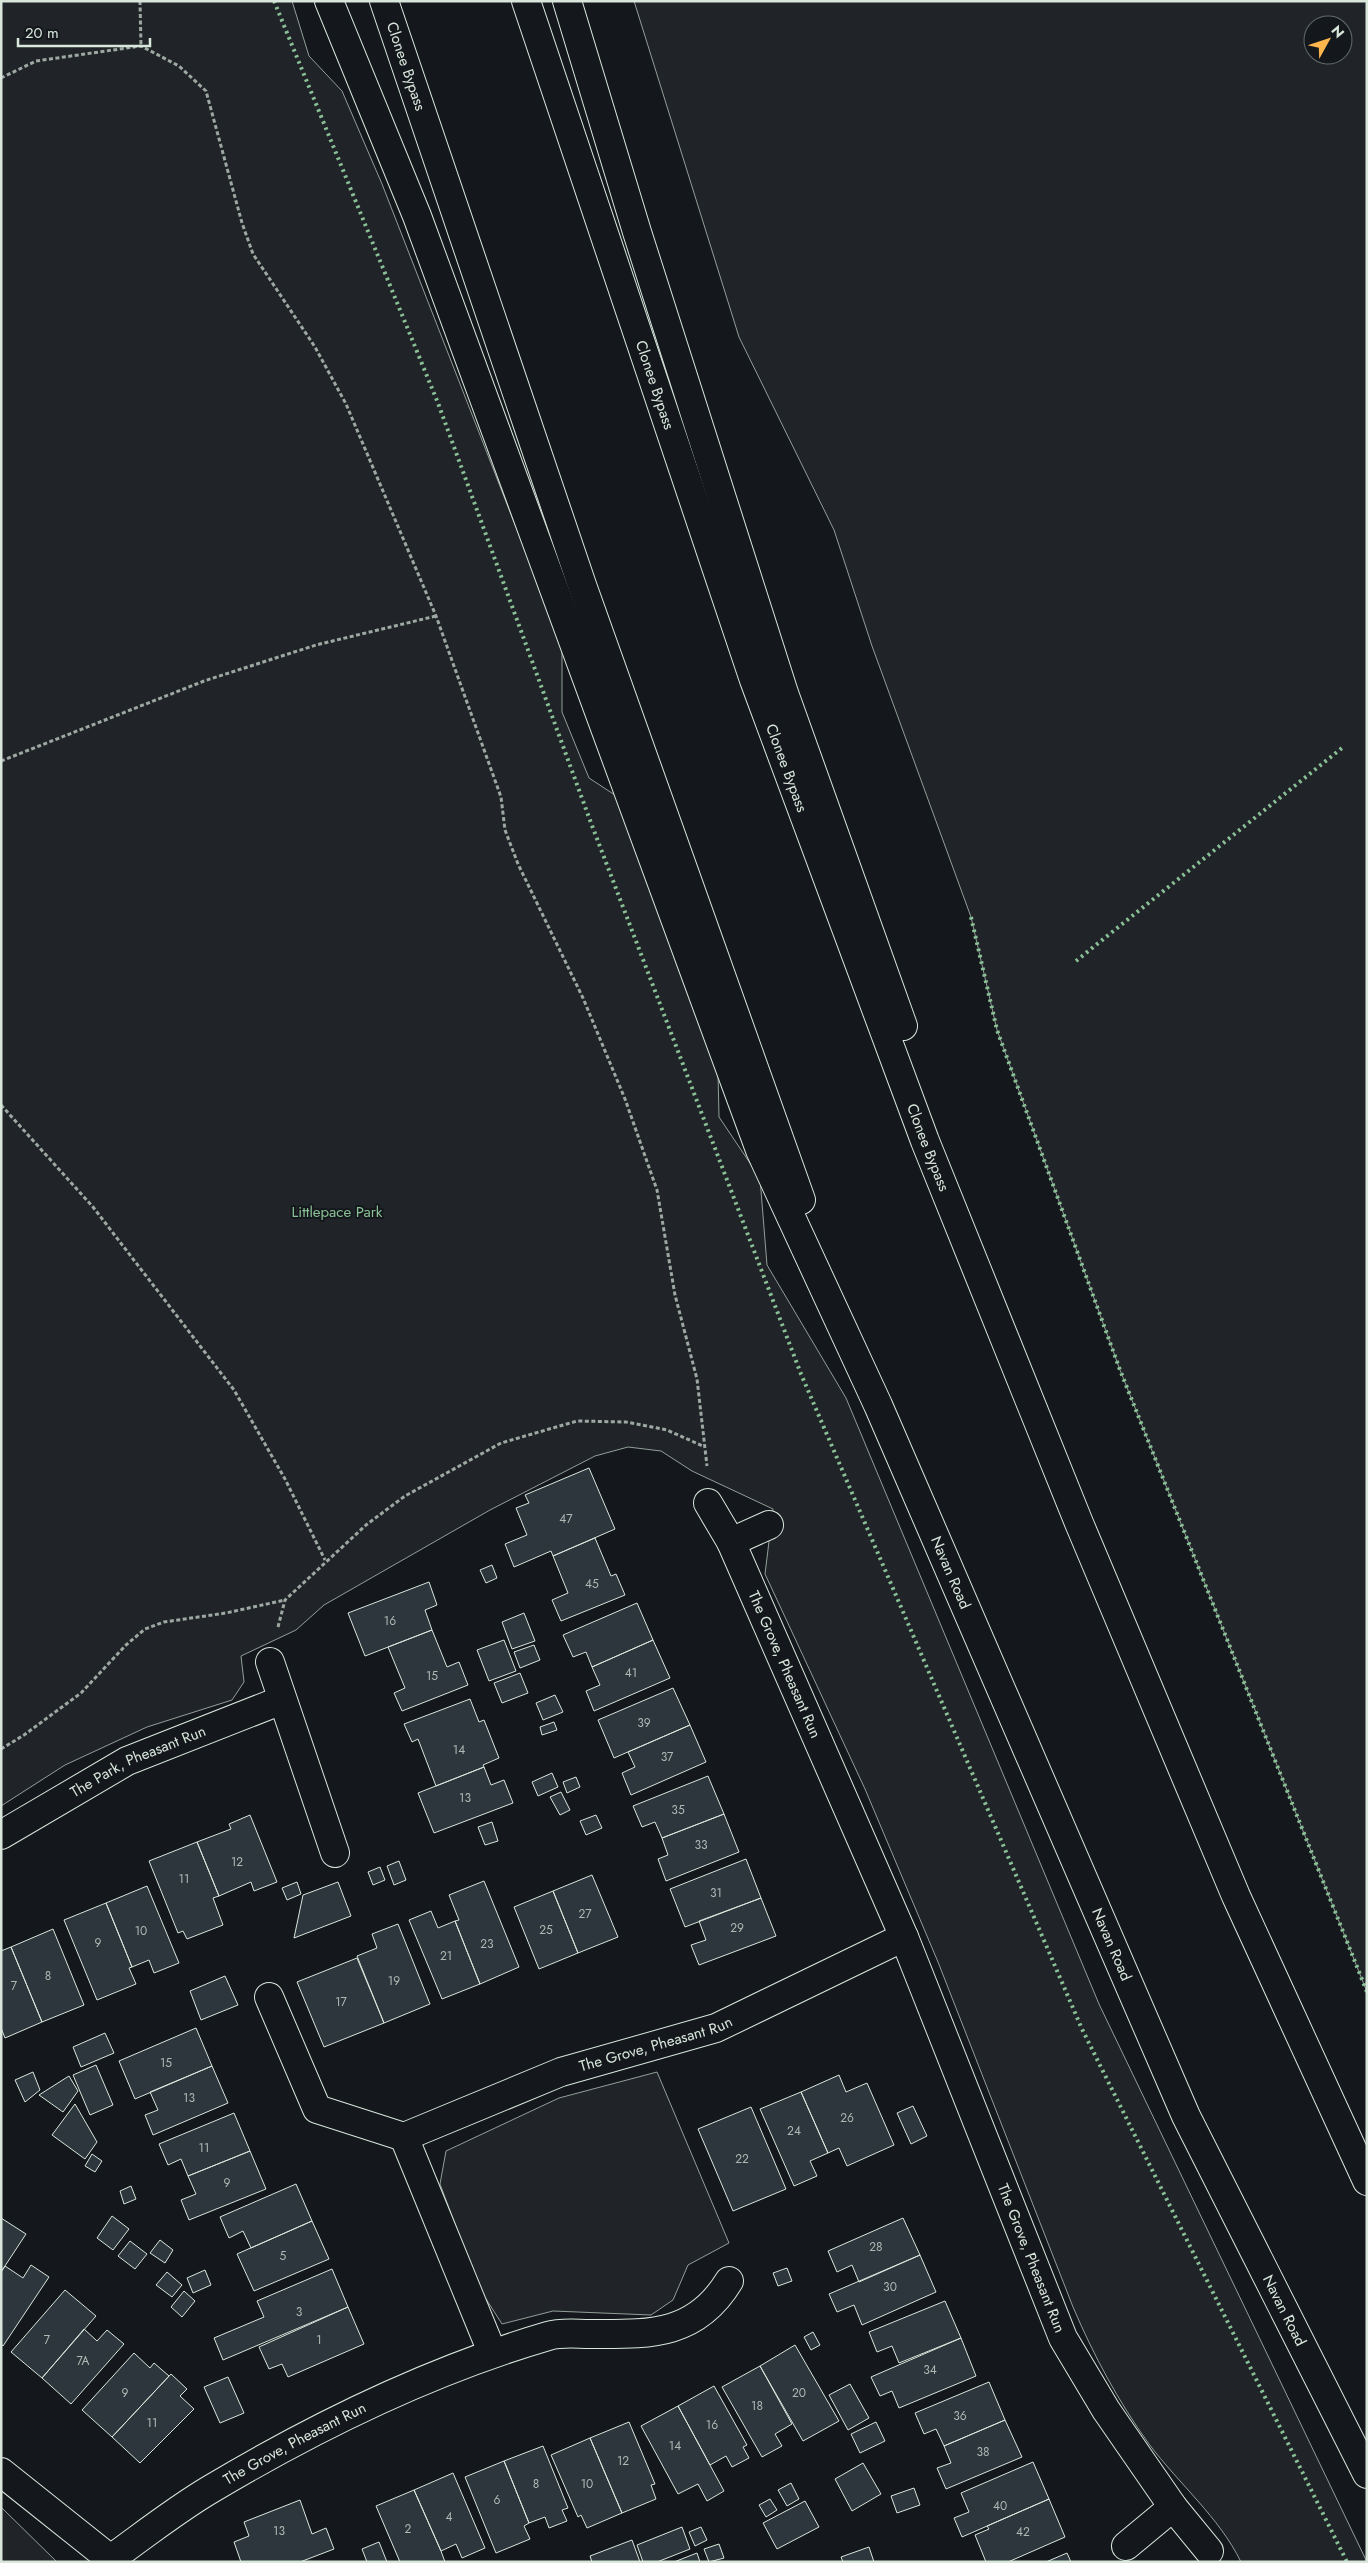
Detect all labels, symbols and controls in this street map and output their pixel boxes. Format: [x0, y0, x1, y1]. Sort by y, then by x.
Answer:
scale bar [18, 15, 150, 47]
north arrow [1303, 15, 1353, 65]
street label: Clonee Bypass [381, 19, 431, 114]
text: N [1327, 21, 1349, 42]
text: 20 m [25, 22, 59, 44]
street label: Clonee Bypass [630, 338, 680, 432]
street label: Clonee Bypass [760, 721, 813, 815]
street label: Clonee Bypass [901, 1100, 955, 1195]
park label: Littlepace Park [292, 1201, 383, 1223]
house number: 47 [559, 1510, 573, 1528]
street label: Navan Road [925, 1533, 976, 1613]
house number: 45 [585, 1575, 599, 1593]
street label: The Grove, Pheasant Run [743, 1587, 827, 1742]
house number: 16 [384, 1612, 396, 1630]
house number: 41 [625, 1664, 637, 1682]
house number: 15 [426, 1667, 438, 1685]
house number: 39 [637, 1714, 651, 1732]
street label: The Park, Pheasant Run [66, 1720, 209, 1803]
house number: 14 [453, 1741, 465, 1759]
house number: 37 [661, 1748, 674, 1766]
house number: 13 [459, 1789, 471, 1807]
house number: 35 [671, 1801, 685, 1819]
house number: 33 [694, 1836, 708, 1854]
house number: 12 [231, 1853, 243, 1871]
house number: 11 [179, 1870, 189, 1888]
house number: 31 [710, 1884, 722, 1902]
street label: Navan Road [1086, 1904, 1137, 1984]
house number: 27 [578, 1905, 592, 1923]
house number: 29 [730, 1919, 744, 1937]
house number: 25 [539, 1921, 553, 1939]
house number: 10 [135, 1922, 147, 1940]
house number: 9 [95, 1934, 102, 1952]
house number: 23 [480, 1935, 494, 1953]
house number: 21 [440, 1947, 452, 1965]
house number: 8 [45, 1967, 51, 1985]
house number: 19 [388, 1972, 400, 1990]
house number: 7 [11, 1977, 18, 1995]
house number: 17 [335, 1993, 348, 2011]
street label: The Grove, Pheasant Run [577, 2011, 736, 2077]
house number: 15 [160, 2054, 172, 2072]
house number: 13 [183, 2089, 195, 2107]
house number: 26 [840, 2109, 854, 2127]
house number: 24 [787, 2122, 801, 2140]
house number: 11 [199, 2139, 209, 2157]
house number: 22 [735, 2150, 749, 2168]
house number: 9 [224, 2174, 231, 2192]
street label: The Grove, Pheasant Run [992, 2180, 1071, 2336]
house number: 28 [869, 2238, 883, 2256]
house number: 5 [280, 2247, 287, 2265]
street label: Navan Road [1257, 2271, 1312, 2350]
house number: 30 [883, 2278, 897, 2296]
house number: 3 [296, 2303, 303, 2321]
house number: 7 [44, 2331, 51, 2349]
house number: 1 [316, 2331, 322, 2349]
house number: 7A [76, 2352, 90, 2370]
house number: 34 [923, 2361, 937, 2379]
house number: 9 [122, 2384, 129, 2402]
house number: 20 [792, 2384, 806, 2402]
street label: The Grove, Pheasant Run [219, 2397, 370, 2490]
house number: 18 [751, 2397, 763, 2415]
house number: 36 [953, 2407, 967, 2425]
house number: 11 [147, 2414, 157, 2432]
house number: 16 [706, 2416, 718, 2434]
house number: 14 [669, 2437, 681, 2455]
house number: 38 [976, 2443, 990, 2461]
house number: 12 [617, 2452, 629, 2470]
house number: 8 [533, 2475, 539, 2493]
house number: 10 [581, 2475, 593, 2493]
house number: 6 [494, 2491, 501, 2509]
house number: 40 [993, 2497, 1007, 2515]
house number: 4 [446, 2508, 453, 2526]
house number: 2 [405, 2520, 412, 2538]
house number: 13 [273, 2522, 285, 2540]
house number: 42 [1016, 2523, 1030, 2541]

